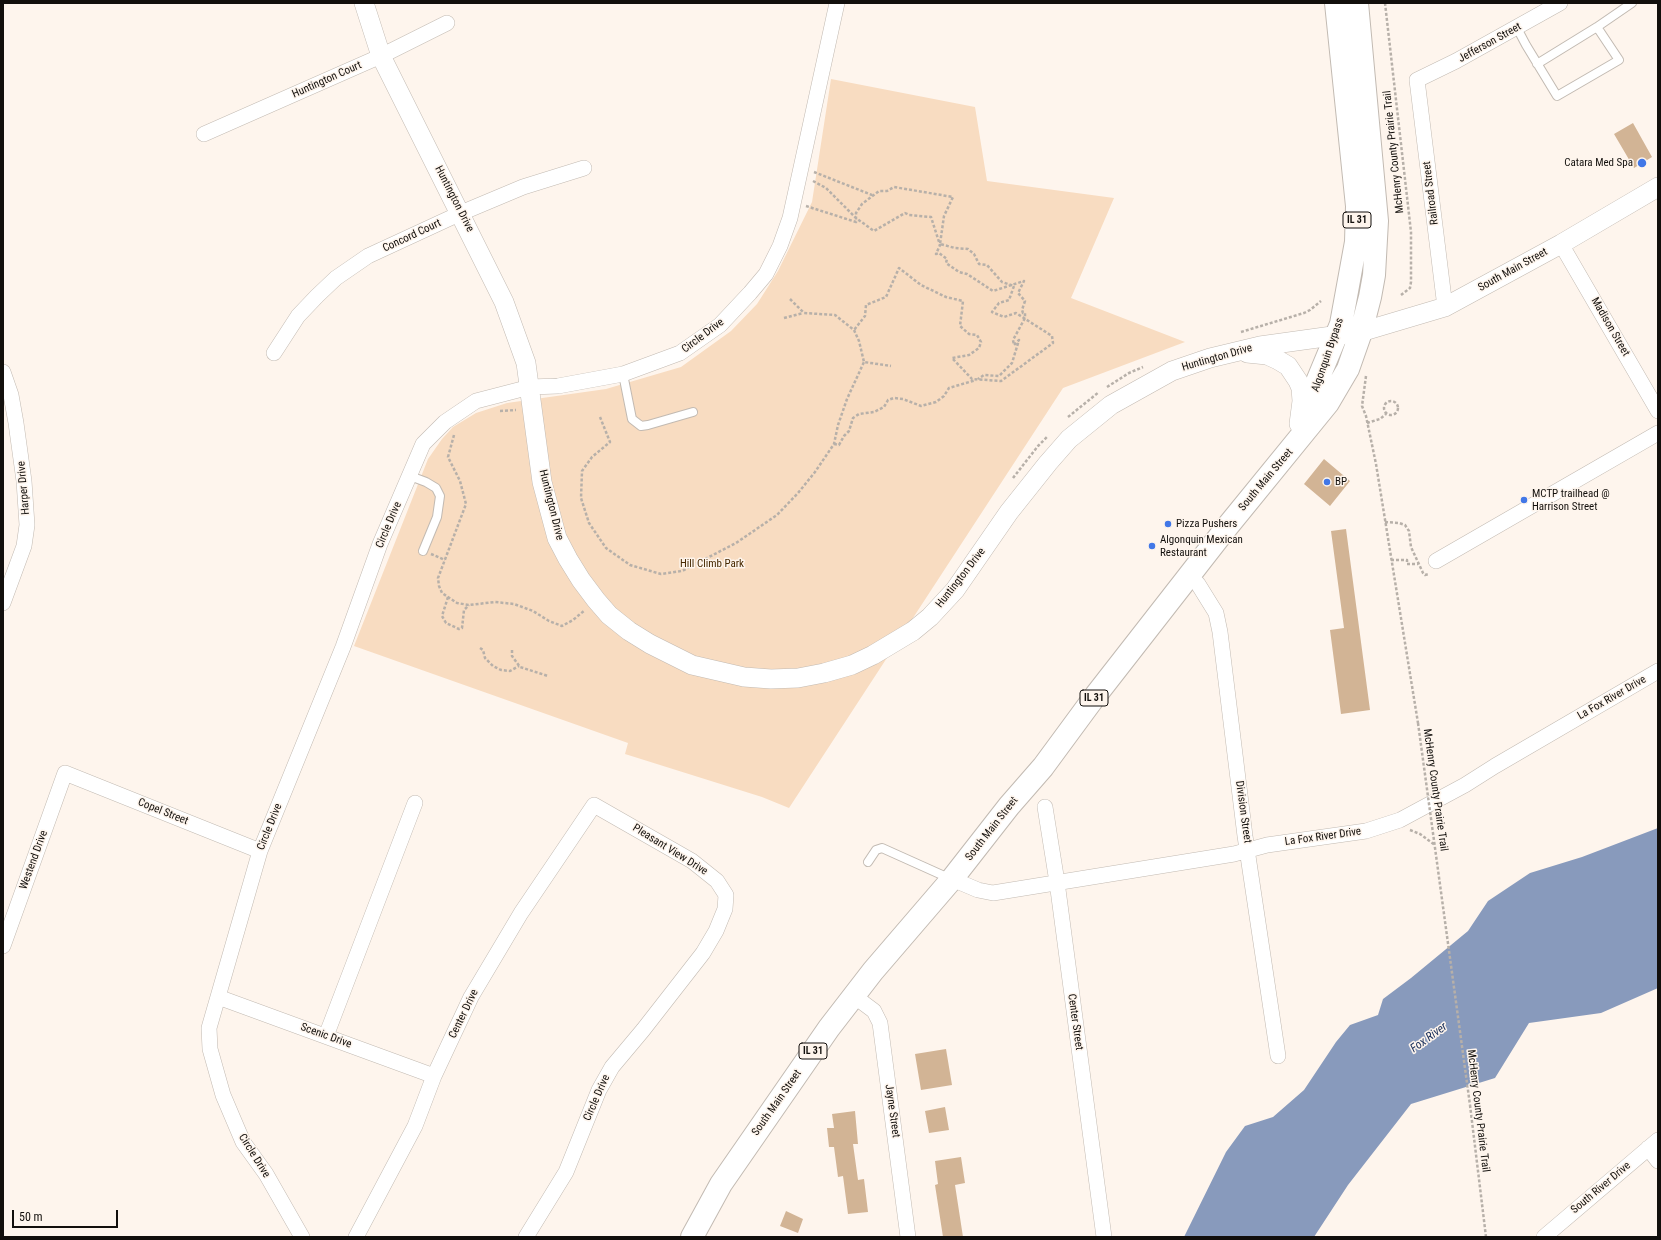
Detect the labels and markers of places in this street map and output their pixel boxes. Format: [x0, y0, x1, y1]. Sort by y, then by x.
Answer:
place label: Catara Med Spa [1564, 156, 1633, 170]
marker: Catara Med Spa [1636, 157, 1648, 169]
place label: BP [1335, 475, 1347, 489]
marker: BP [1322, 477, 1332, 487]
place label: MCTP trailhead @ Harrison Street [1532, 487, 1610, 513]
marker: MCTP trailhead @ Harrison Street [1519, 495, 1529, 505]
place label: Pizza Pushers [1176, 517, 1237, 531]
marker: Pizza Pushers [1163, 519, 1173, 529]
place label: Algonquin Mexican Restaurant [1160, 533, 1243, 559]
marker: Algonquin Mexican Restaurant [1147, 541, 1157, 551]

